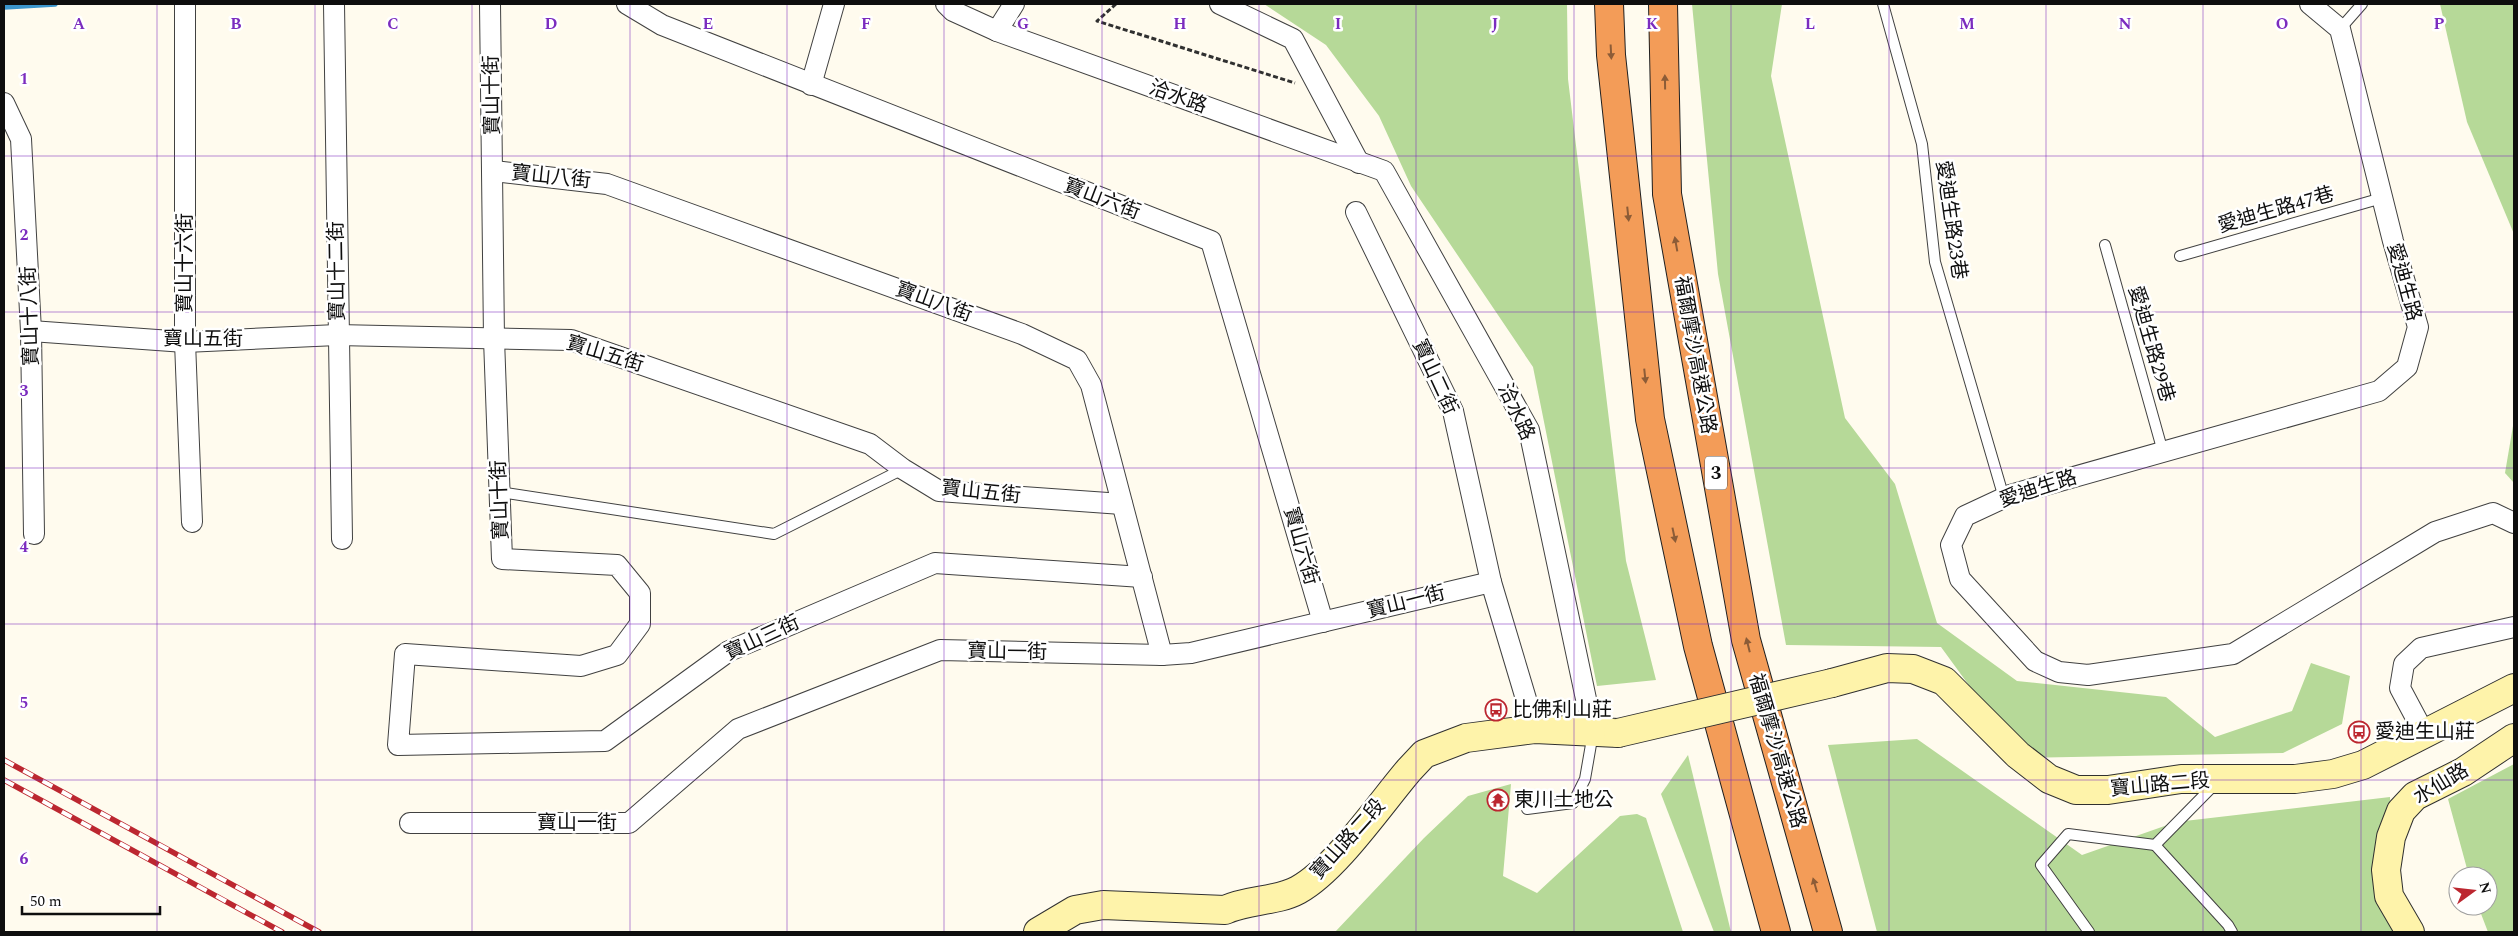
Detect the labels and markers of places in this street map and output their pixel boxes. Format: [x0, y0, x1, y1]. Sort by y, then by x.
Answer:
place label: 比佛利山莊 [1512, 695, 1612, 725]
bus stop icon: 比佛利山莊 [1484, 698, 1508, 722]
place label: 愛迪生山莊 [2375, 717, 2475, 747]
bus stop icon: 愛迪生山莊 [2347, 720, 2371, 744]
place label: 東川土地公 [1514, 785, 1614, 815]
temple icon: 東川土地公 [1486, 788, 1510, 812]

